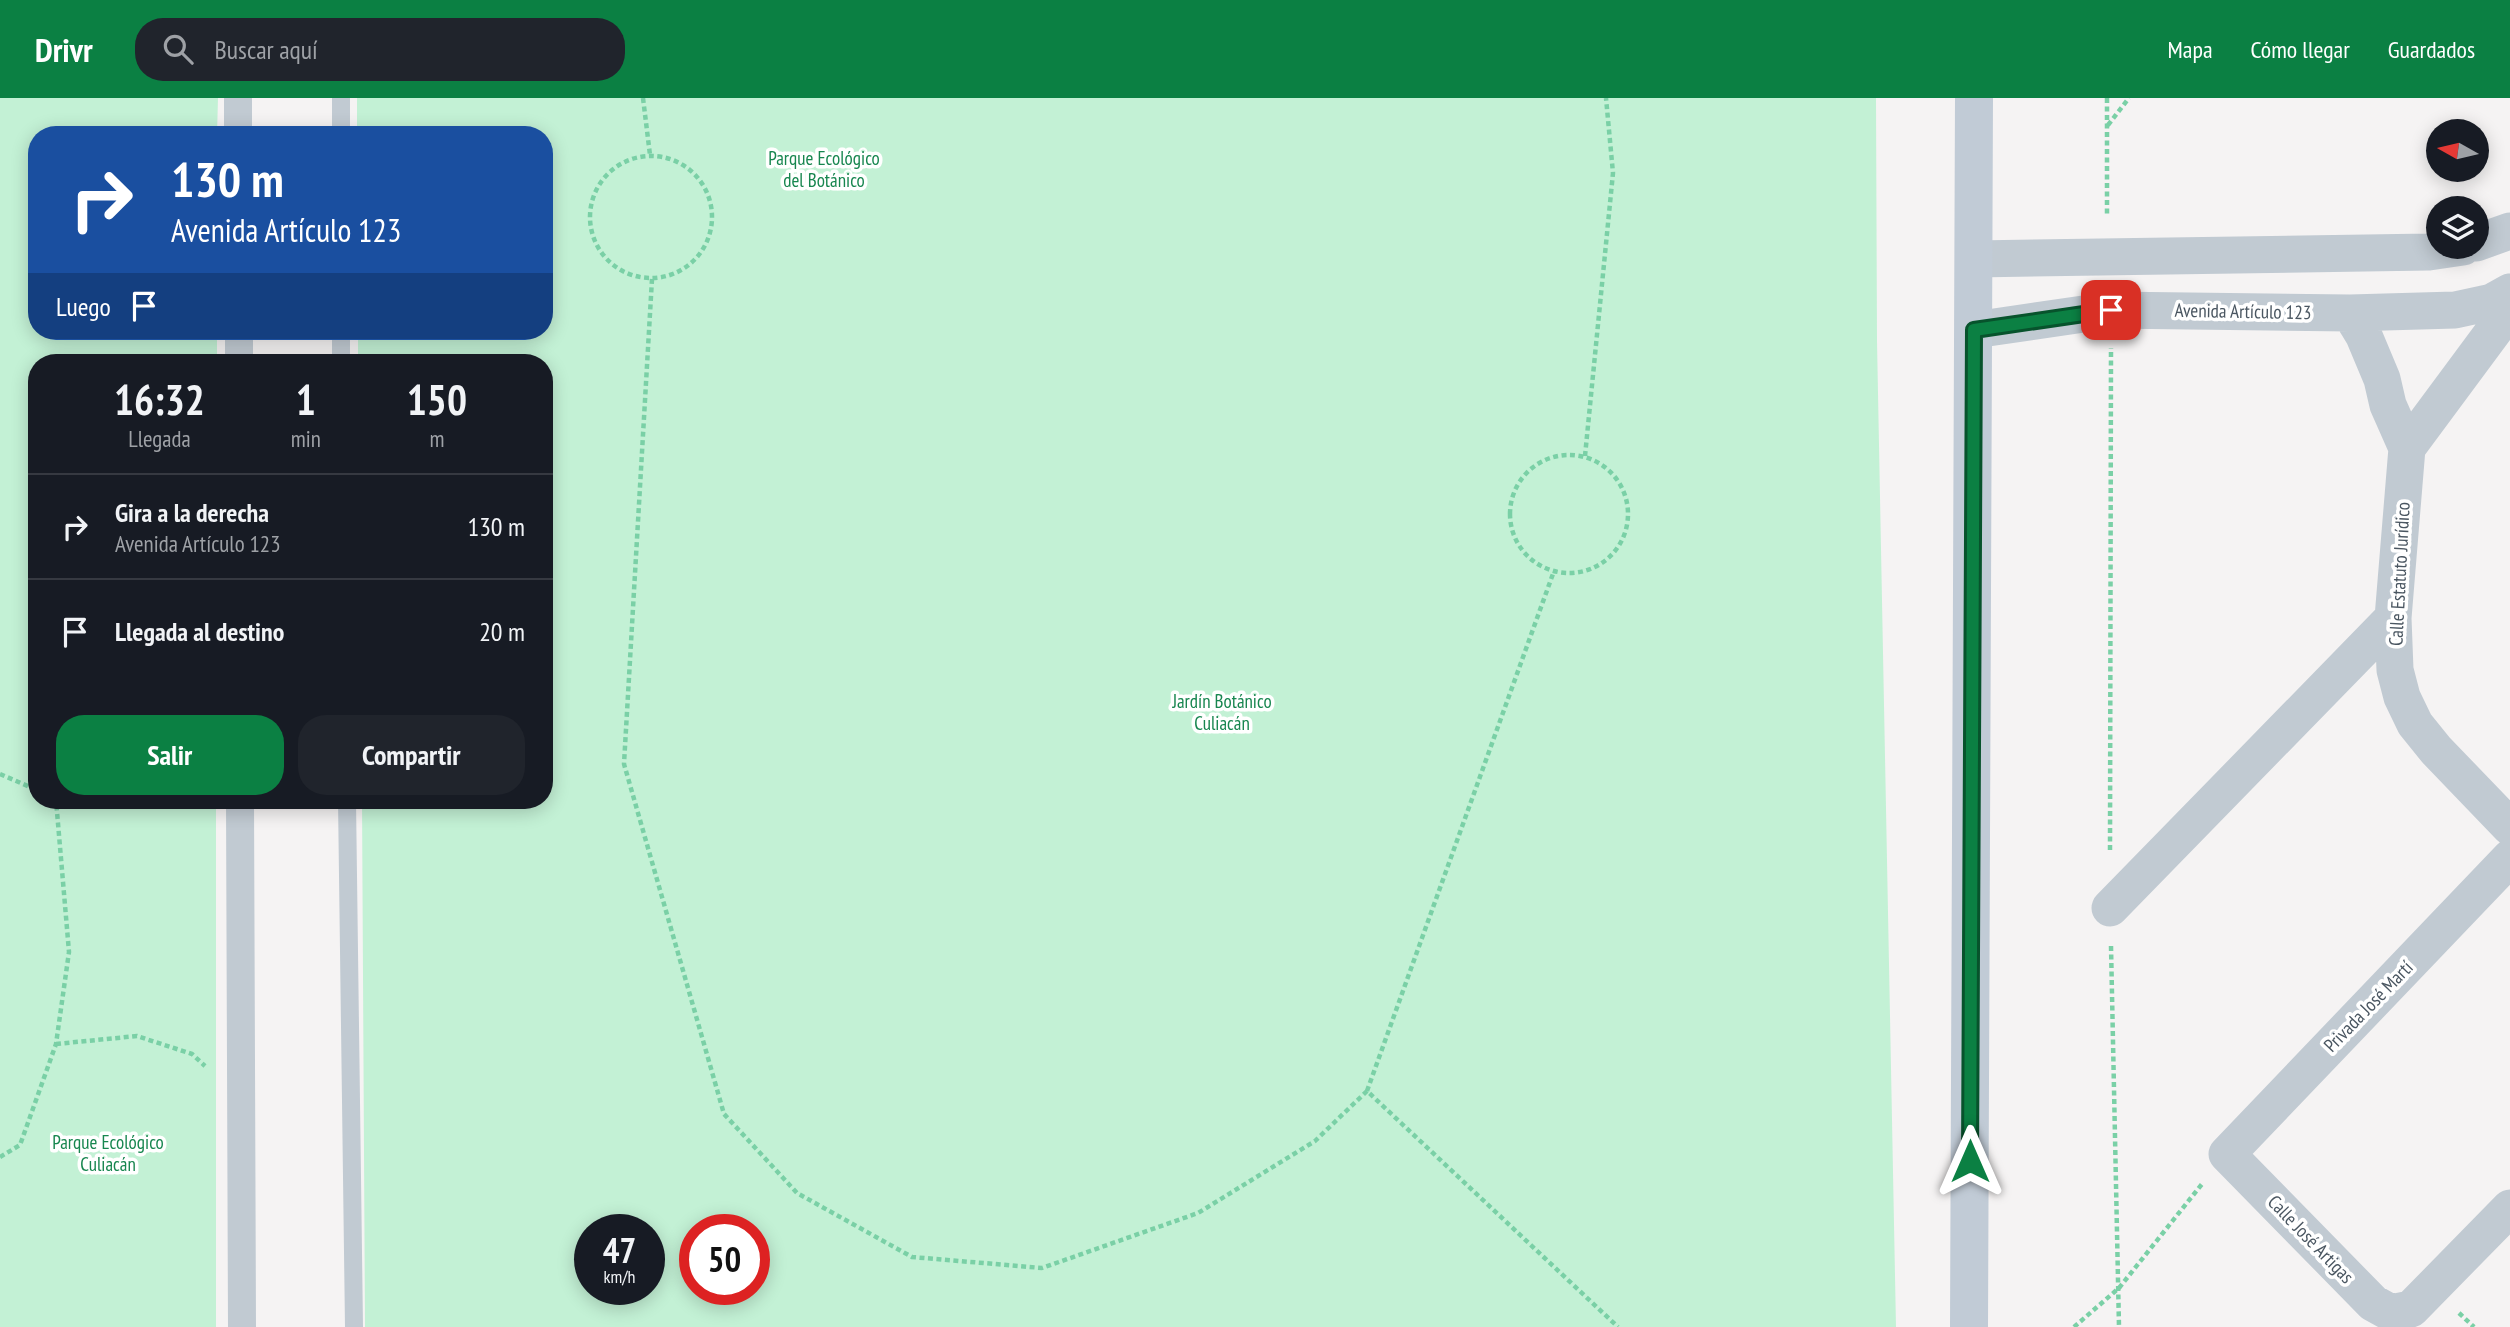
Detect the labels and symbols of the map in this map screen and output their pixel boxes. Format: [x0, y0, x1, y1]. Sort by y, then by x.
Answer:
north arrow [2426, 119, 2488, 182]
park label: Parque Ecológico del Botánico [768, 146, 880, 192]
pin [2081, 280, 2141, 340]
street label: Avenida Artículo 123 [2174, 298, 2312, 324]
street label: Calle Estatuto Jurídico [2383, 501, 2415, 647]
park label: Jardín Botánico Culiacán [1171, 689, 1272, 735]
street label: Privada José Martí [2318, 955, 2418, 1057]
position arrow [1933, 1124, 2007, 1198]
park label: Parque Ecológico Culiacán [52, 1130, 164, 1176]
street label: Calle José Artigas [2263, 1190, 2359, 1288]
speed limit sign: 50 [679, 1214, 770, 1305]

